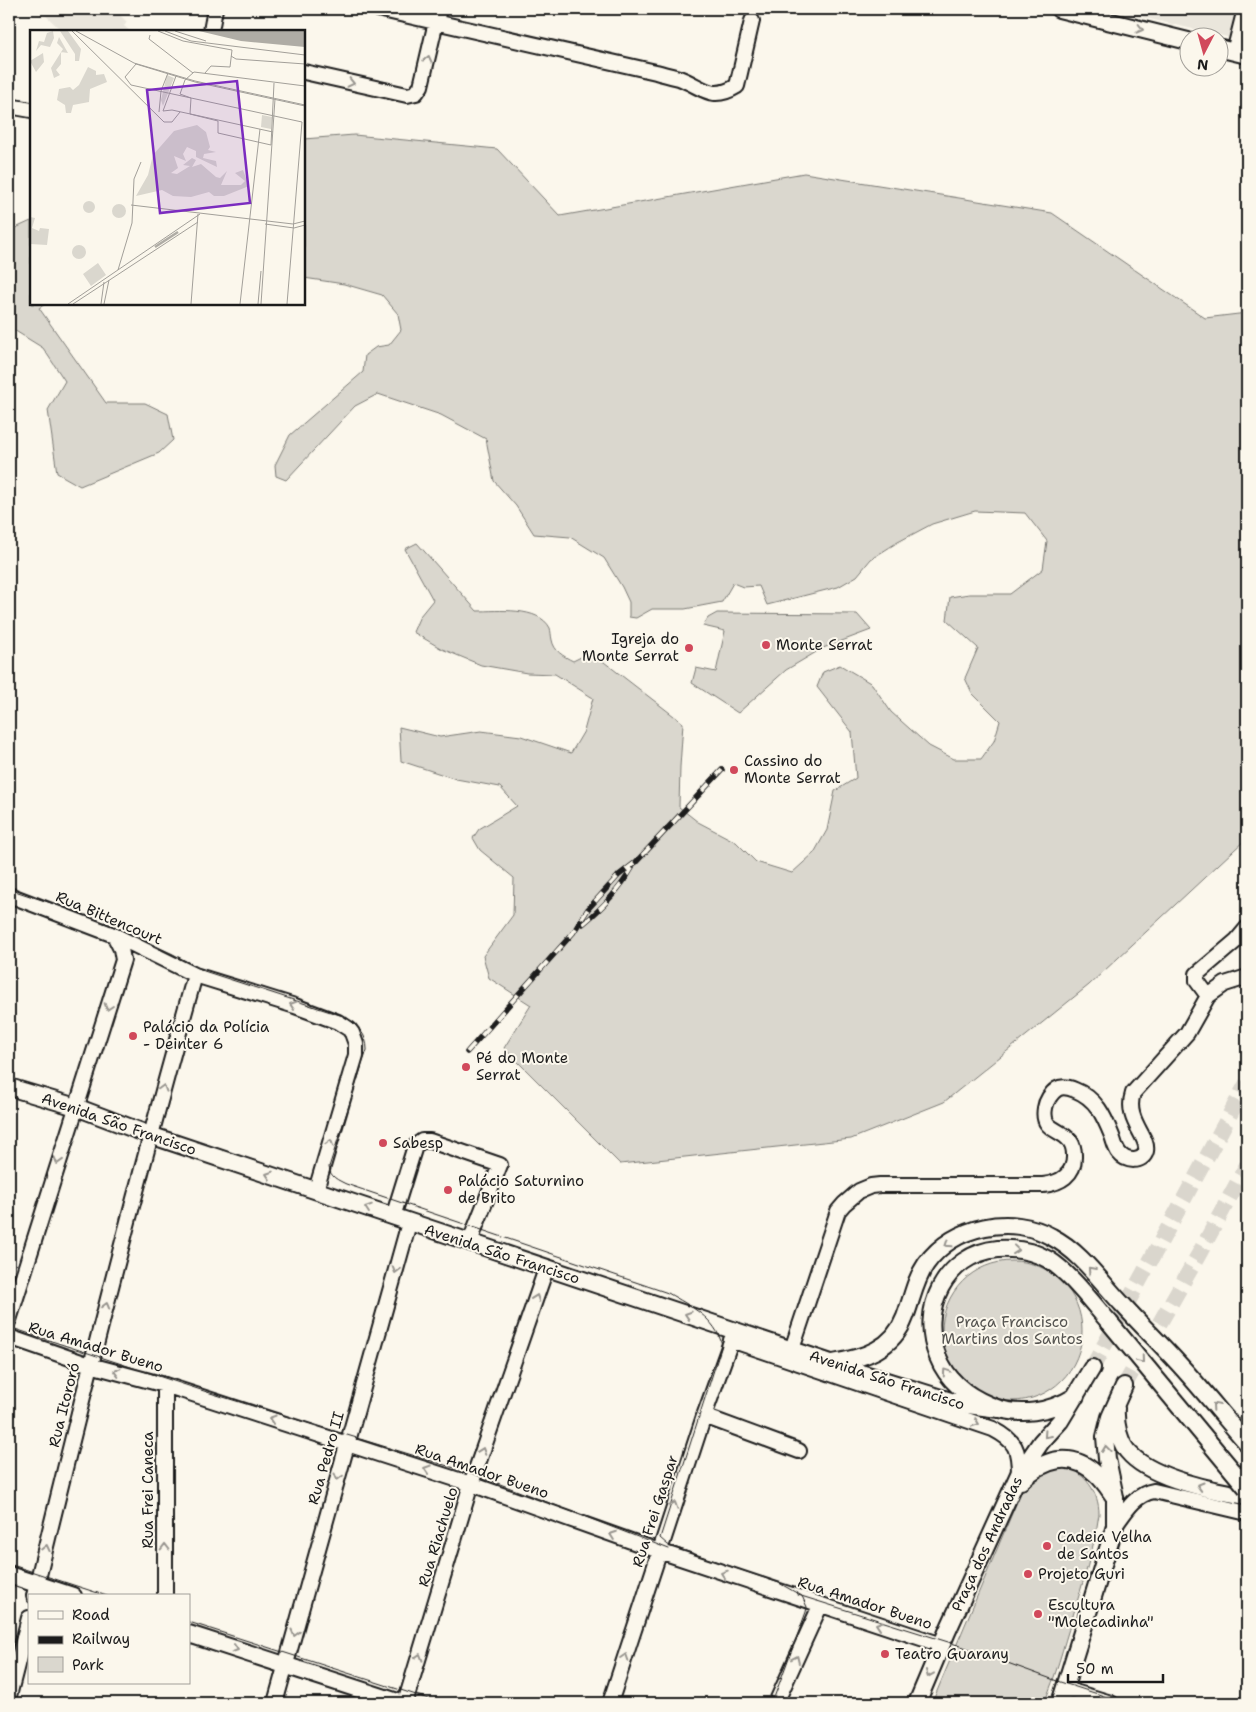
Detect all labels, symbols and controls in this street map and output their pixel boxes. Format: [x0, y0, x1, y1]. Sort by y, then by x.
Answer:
one-way arrow [1135, 23, 1144, 34]
north arrow [1178, 28, 1228, 78]
inset map [30, 30, 305, 305]
one-way arrow [422, 54, 433, 63]
text: N [1196, 55, 1209, 74]
one-way arrow [347, 77, 356, 88]
place label: Igreja do Monte Serrat [582, 629, 679, 666]
place label: Monte Serrat [776, 635, 873, 655]
marker: Monte Serrat [760, 639, 772, 651]
marker: Igreja do Monte Serrat [683, 642, 695, 654]
place label: Cassino do Monte Serrat [744, 751, 841, 788]
marker: Cassino do Monte Serrat [728, 764, 740, 776]
street label: Rua Bittencourt [53, 887, 165, 949]
one-way arrow [289, 1001, 298, 1011]
one-way arrow [103, 1002, 113, 1010]
place label: Palácio da Polícia - Deinter 6 [143, 1017, 270, 1054]
marker: Palácio da Polícia - Deinter 6 [127, 1030, 139, 1042]
place label: Pé do Monte Serrat [476, 1048, 568, 1085]
marker: Pé do Monte Serrat [460, 1061, 472, 1073]
one-way arrow [158, 1085, 168, 1093]
street label: Avenida São Francisco [39, 1088, 199, 1160]
place label: Sabesp [393, 1133, 443, 1153]
marker: Sabesp [377, 1137, 389, 1149]
one-way arrow [324, 1140, 334, 1148]
one-way arrow [54, 1157, 64, 1165]
one-way arrow [266, 1170, 274, 1180]
place label: Palácio Saturnino de Brito [458, 1171, 584, 1208]
marker: Palácio Saturnino de Brito [442, 1184, 454, 1196]
one-way arrow [364, 1204, 373, 1214]
street label: Avenida São Francisco [422, 1219, 582, 1289]
one-way arrow [944, 1238, 954, 1247]
one-way arrow [1013, 1244, 1021, 1255]
one-way arrow [391, 1265, 402, 1274]
one-way arrow [1088, 1267, 1097, 1276]
one-way arrow [530, 1294, 540, 1303]
one-way arrow [100, 1302, 110, 1310]
one-way arrow [685, 1311, 693, 1321]
park label: Praça Francisco Martins dos Santos [941, 1312, 1083, 1349]
street label: Rua Amador Bueno [26, 1317, 166, 1377]
street label: Avenida São Francisco [807, 1345, 967, 1415]
one-way arrow [1135, 1355, 1144, 1364]
street label: Rua Itororó [44, 1361, 84, 1449]
one-way arrow [112, 1367, 121, 1378]
one-way arrow [943, 1368, 952, 1377]
one-way arrow [1212, 1403, 1221, 1412]
street label: Rua Pedro II [303, 1409, 349, 1507]
one-way arrow [268, 1415, 277, 1425]
one-way arrow [971, 1417, 980, 1427]
one-way arrow [1044, 1430, 1053, 1439]
street label: Rua Frei Caneca [138, 1431, 158, 1549]
street label: Rua Amador Bueno [412, 1439, 552, 1503]
one-way arrow [1101, 1445, 1112, 1453]
one-way arrow [476, 1447, 486, 1456]
street label: Rua Frei Gaspar [627, 1452, 683, 1570]
one-way arrow [423, 1465, 431, 1475]
one-way arrow [333, 1472, 344, 1481]
street label: Praça dos Andradas [947, 1473, 1027, 1615]
one-way arrow [1195, 1481, 1204, 1492]
street label: Rua Riachuelo [413, 1485, 463, 1589]
one-way arrow [669, 1501, 679, 1510]
place label: Cadeia Velha de Santos [1057, 1527, 1152, 1564]
one-way arrow [609, 1531, 618, 1541]
marker: Cadeia Velha de Santos [1041, 1540, 1053, 1552]
one-way arrow [160, 1543, 170, 1550]
one-way arrow [40, 1544, 51, 1553]
place label: Projeto Guri [1038, 1564, 1125, 1584]
marker: Projeto Guri [1022, 1568, 1034, 1580]
one-way arrow [721, 1569, 729, 1579]
street label: Rua Amador Bueno [795, 1572, 935, 1634]
legend [28, 1594, 190, 1684]
place label: Escultura "Molecadinha" [1048, 1595, 1154, 1632]
text: Road [72, 1605, 110, 1625]
marker: Escultura "Molecadinha" [1032, 1608, 1044, 1620]
one-way arrow [875, 1621, 883, 1631]
text: Railway [72, 1629, 130, 1649]
one-way arrow [290, 1629, 300, 1637]
one-way arrow [230, 1643, 239, 1653]
place label: Teatro Guarany [895, 1644, 1009, 1664]
marker: Teatro Guarany [879, 1648, 891, 1660]
scale bar [1068, 1652, 1164, 1684]
one-way arrow [413, 1653, 423, 1661]
one-way arrow [619, 1653, 629, 1662]
text: Park [72, 1655, 104, 1675]
one-way arrow [790, 1655, 800, 1664]
text: 50 m [1076, 1659, 1114, 1679]
one-way arrow [925, 1669, 936, 1678]

